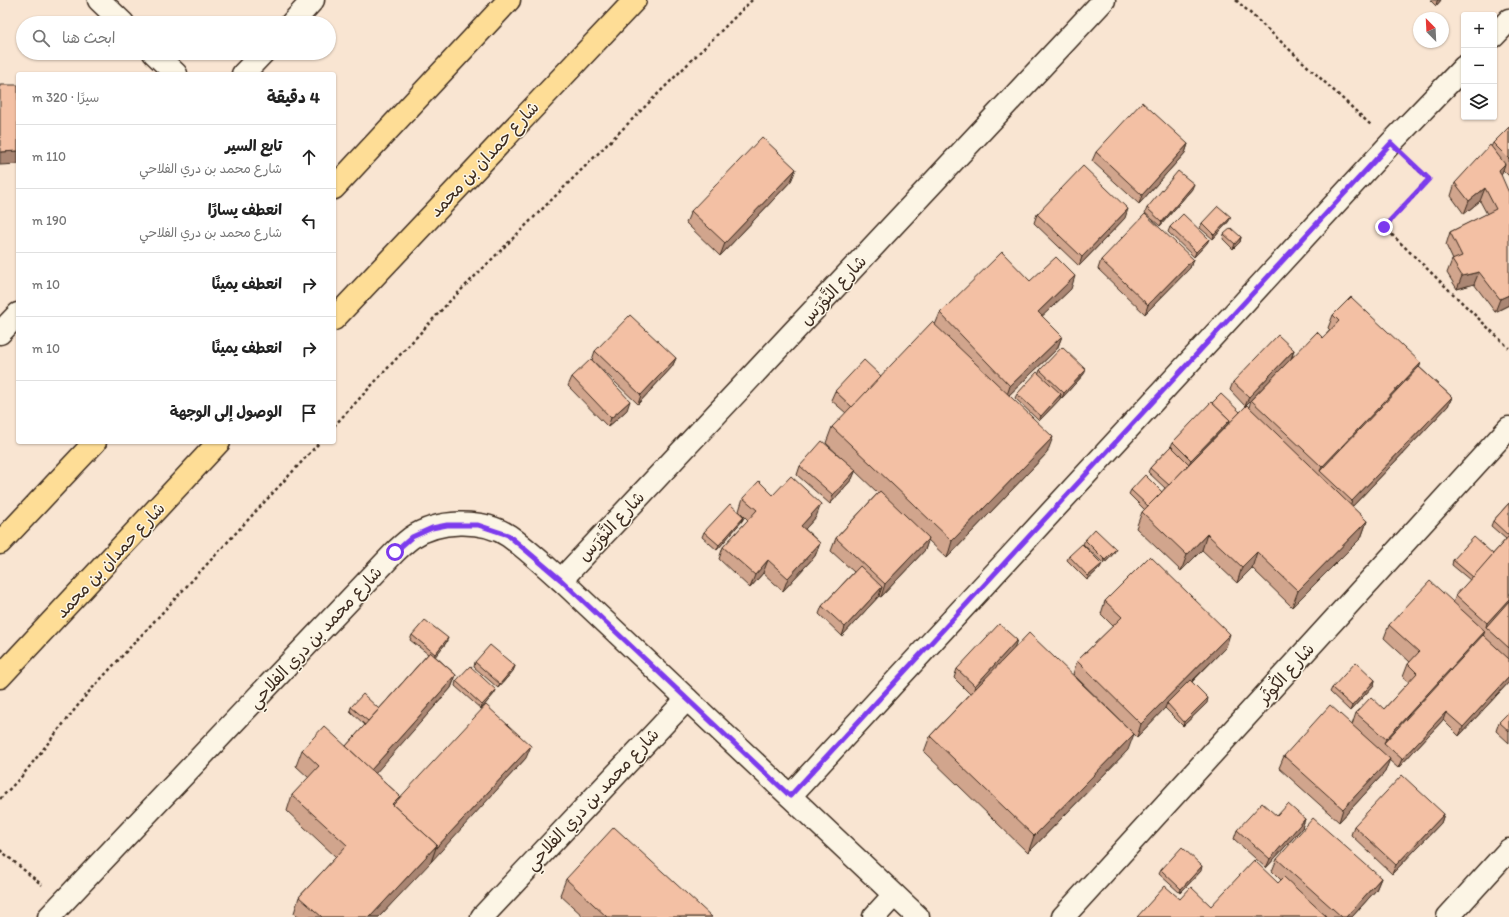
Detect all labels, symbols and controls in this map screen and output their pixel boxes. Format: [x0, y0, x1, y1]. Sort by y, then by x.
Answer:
north arrow [1413, 12, 1449, 48]
map controls [1461, 12, 1497, 120]
button: + [1461, 12, 1497, 48]
search box [16, 16, 336, 60]
icon: search [30, 27, 52, 49]
text: ابحث هنا [62, 29, 116, 47]
button: − [1461, 48, 1497, 84]
button: layers [1461, 84, 1497, 120]
text: 4 دقيقة [267, 87, 320, 107]
text: سيرًا · 320 m [32, 90, 99, 105]
street label: شارع حمدان بن محمد [425, 97, 544, 222]
text: تابع السير [225, 137, 282, 155]
icon: ahead [298, 146, 320, 168]
text: 110 m [32, 149, 66, 164]
text: شارع محمد بن دري الفلاحي [139, 161, 282, 176]
text: انعطف يسارًا [208, 201, 282, 219]
icon: left [298, 210, 320, 232]
text: 190 m [32, 213, 67, 228]
route end [1375, 218, 1393, 236]
text: شارع محمد بن دري الفلاحي [139, 225, 282, 240]
street label: شارع النَّوْرَس [796, 251, 872, 330]
icon: right [298, 274, 320, 296]
text: انعطف يمينًا [212, 275, 282, 293]
text: 10 m [32, 277, 60, 292]
icon: right [298, 338, 320, 360]
text: انعطف يمينًا [212, 339, 282, 357]
text: 10 m [32, 341, 60, 356]
icon: arrive [298, 402, 320, 424]
text: الوصول إلى الوجهة [170, 403, 282, 421]
street label: شارع النَّوْرَس [574, 487, 650, 566]
street label: شارع حمدان بن محمد [51, 498, 170, 623]
route start [386, 543, 404, 561]
street label: شارع محمد بن دري الفلاحي [244, 562, 390, 715]
street label: شارع الكُوثَر [1251, 637, 1320, 710]
street label: شارع محمد بن دري الفلاحي [521, 724, 667, 877]

